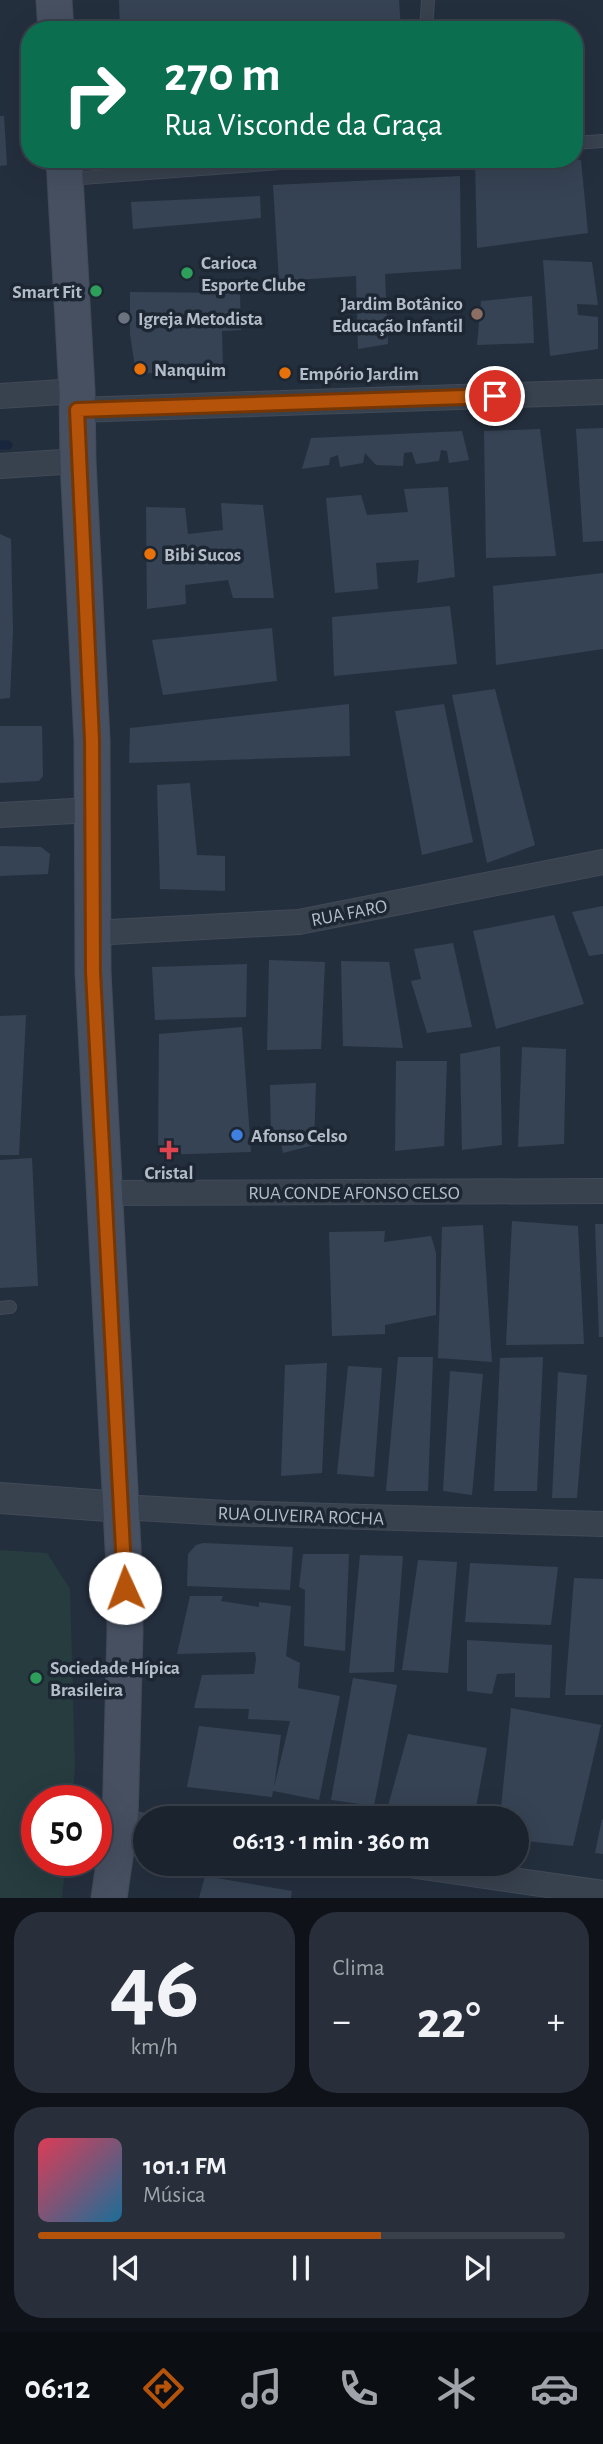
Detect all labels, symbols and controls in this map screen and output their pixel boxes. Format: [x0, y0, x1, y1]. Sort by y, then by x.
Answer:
icon: right [49, 49, 140, 140]
text: 270 m [164, 51, 281, 100]
text: Rua Visconde da Graça [164, 109, 443, 141]
place label: Carioca Esporte Clube [201, 254, 306, 295]
marker: Carioca Esporte Clube [179, 265, 195, 281]
place label: Smart Fit [12, 283, 83, 302]
marker: Smart Fit [88, 283, 104, 299]
place label: Jardim Botânico Educação Infantil [332, 295, 463, 336]
marker: Jardim Botânico Educação Infantil [469, 306, 485, 322]
marker: Igreja Metodista [116, 310, 132, 326]
place label: Igreja Metodista [138, 310, 263, 329]
marker: Nanquim [132, 361, 148, 377]
place label: Nanquim [154, 361, 226, 380]
marker: Empório Jardim [277, 365, 293, 381]
place label: Empório Jardim [299, 365, 419, 384]
pin [465, 366, 525, 426]
icon: arrive [476, 377, 514, 415]
marker: Bibi Sucos [142, 546, 158, 562]
place label: Bibi Sucos [164, 546, 241, 565]
street label: RUA FARO [310, 897, 389, 930]
marker: Afonso Celso [229, 1127, 245, 1143]
place label: Afonso Celso [251, 1127, 347, 1146]
marker: Cristal [161, 1142, 177, 1158]
place label: Cristal [145, 1164, 193, 1183]
street label: RUA CONDE AFONSO CELSO [248, 1184, 460, 1203]
street label: RUA OLIVEIRA ROCHA [217, 1504, 384, 1529]
position arrow [88, 1551, 162, 1625]
place label: Sociedade Hípica Brasileira [50, 1659, 180, 1700]
marker: Sociedade Hípica Brasileira [28, 1670, 44, 1686]
speed limit sign: 50 [21, 1785, 112, 1876]
text: 06:13 · 1 min · 360 m [232, 1828, 430, 1854]
text: 46 [109, 1943, 199, 2034]
text: Clima [333, 1957, 385, 1980]
text: 22° [417, 1995, 481, 2047]
text: − [333, 2003, 351, 2041]
text: + [547, 2003, 565, 2041]
text: km/h [131, 2036, 178, 2059]
text: 101.1 FM [143, 2153, 227, 2179]
text: Música [143, 2184, 206, 2207]
icon: previous [107, 2249, 145, 2287]
icon: pause [282, 2249, 320, 2287]
icon: next [458, 2249, 496, 2287]
icon: directions [139, 2364, 188, 2413]
icon: music [237, 2364, 286, 2413]
icon: phone [334, 2364, 383, 2413]
icon: climate [432, 2364, 481, 2413]
icon: car [530, 2364, 579, 2413]
text: 06:12 [24, 2372, 90, 2404]

